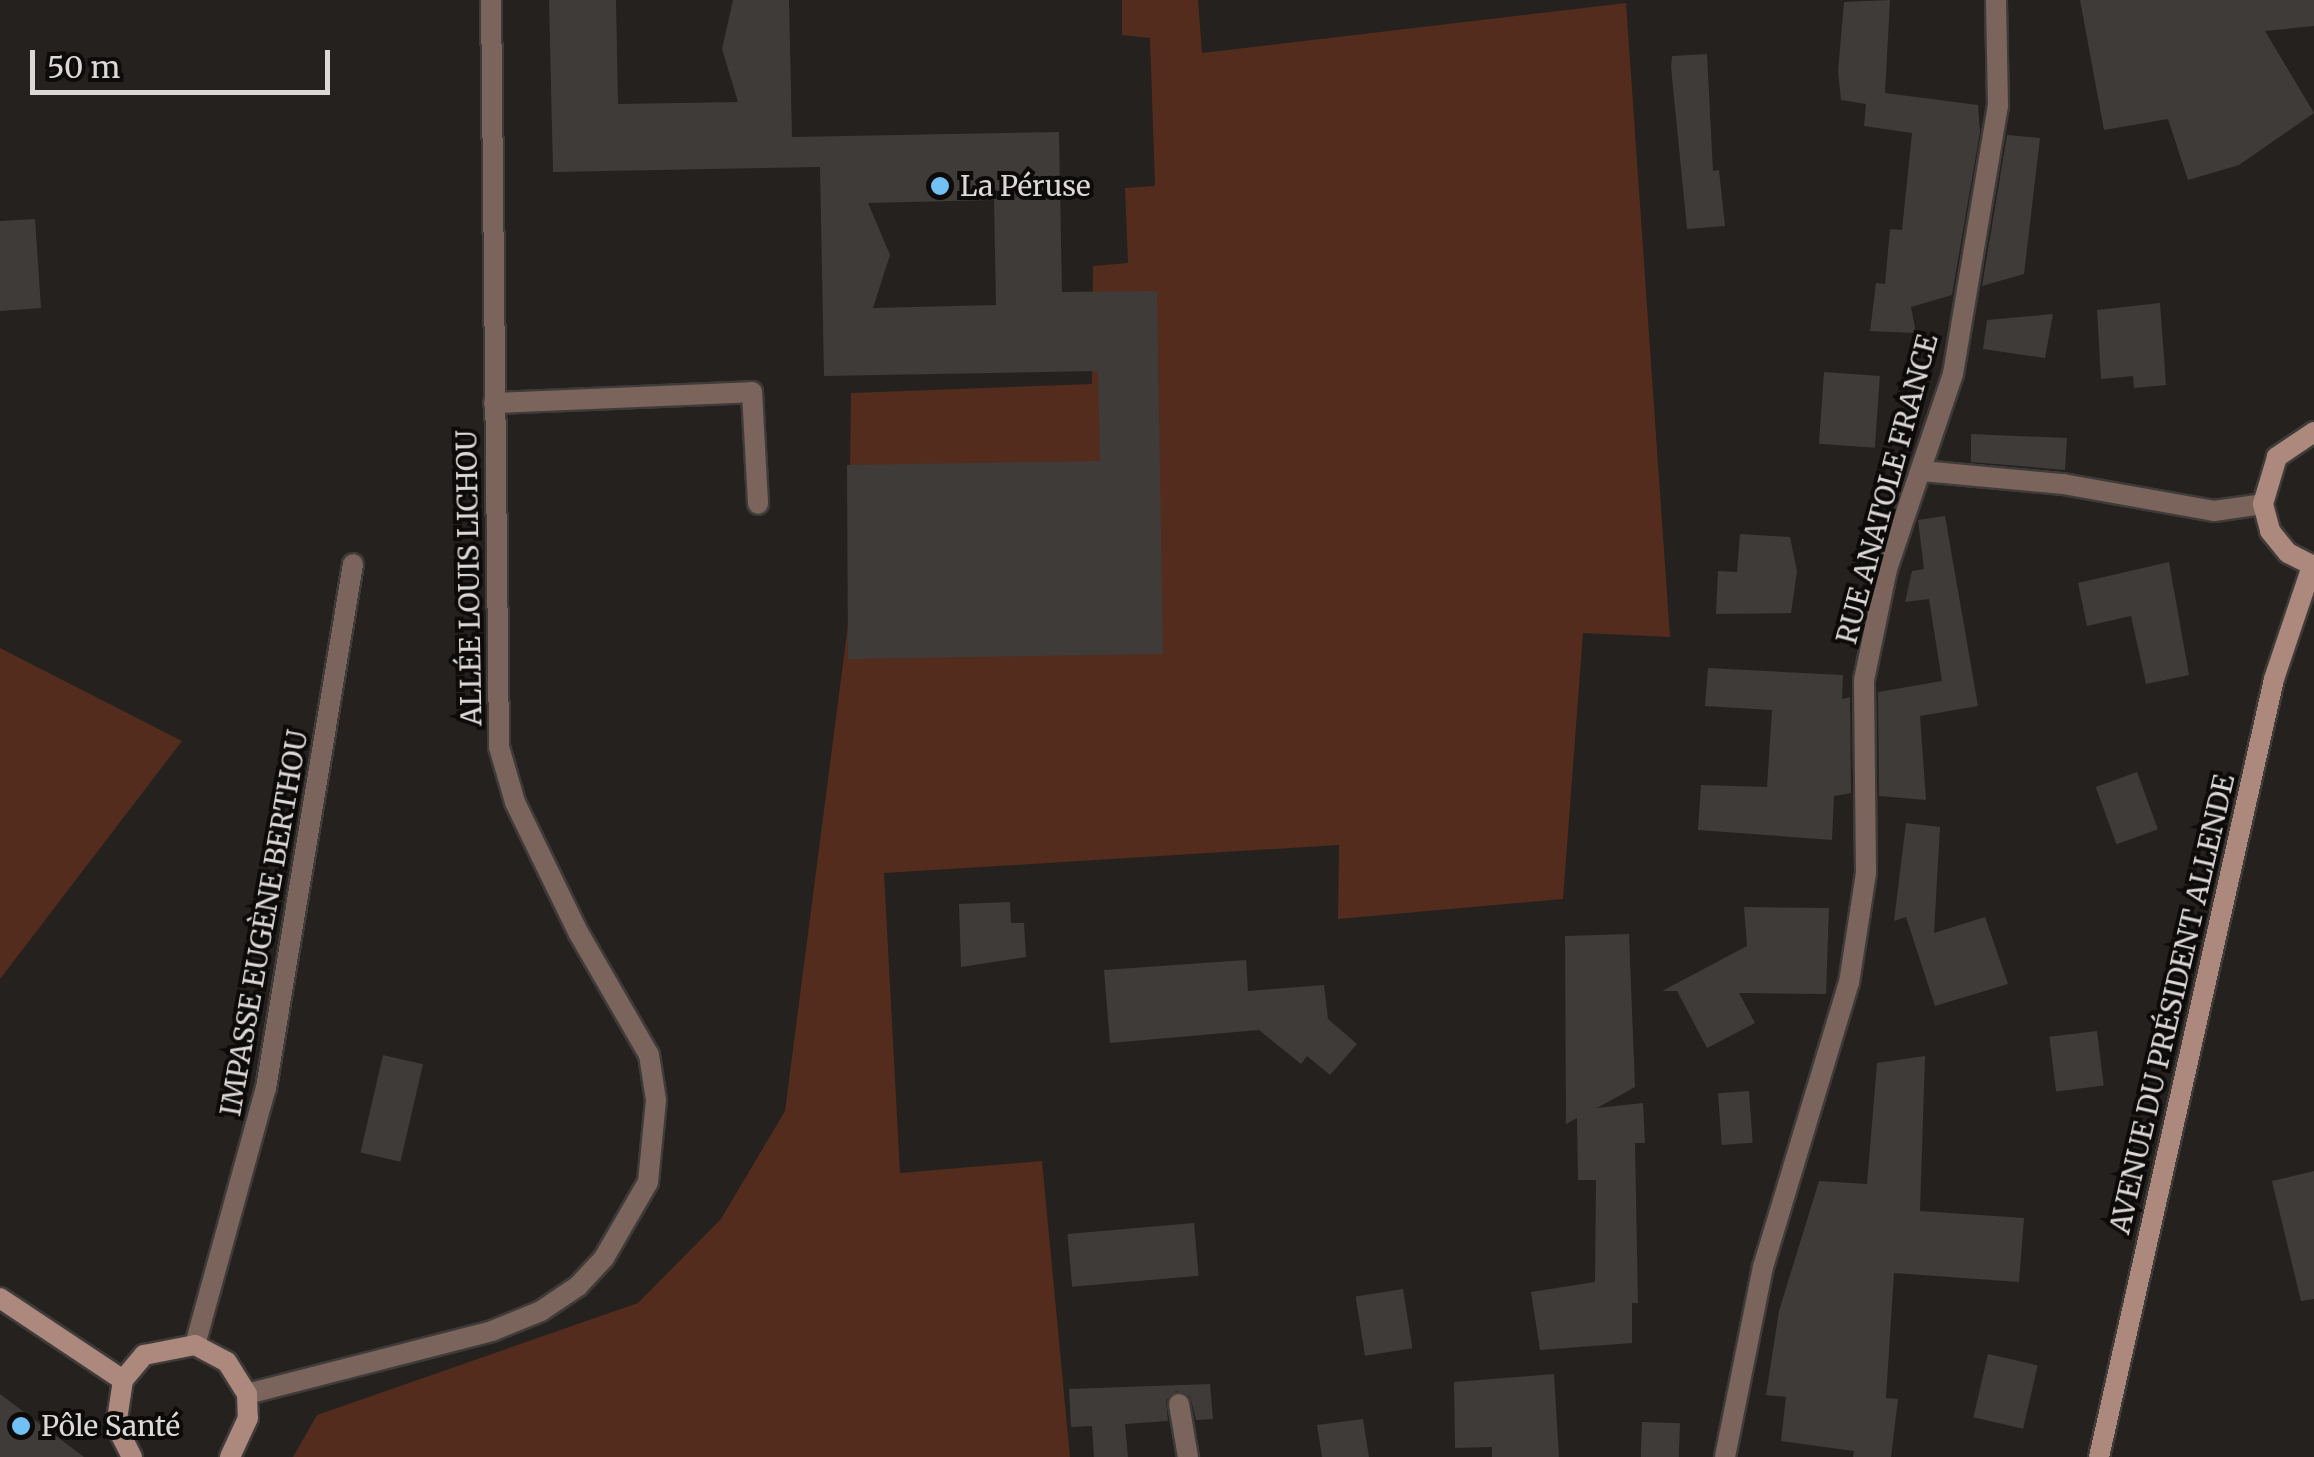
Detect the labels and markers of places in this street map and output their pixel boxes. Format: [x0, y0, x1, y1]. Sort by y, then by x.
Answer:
place label: La Péruse [960, 169, 1091, 203]
marker: La Péruse [929, 175, 951, 197]
place label: Pôle Santé [41, 1409, 180, 1443]
marker: Pôle Santé [10, 1415, 32, 1437]

